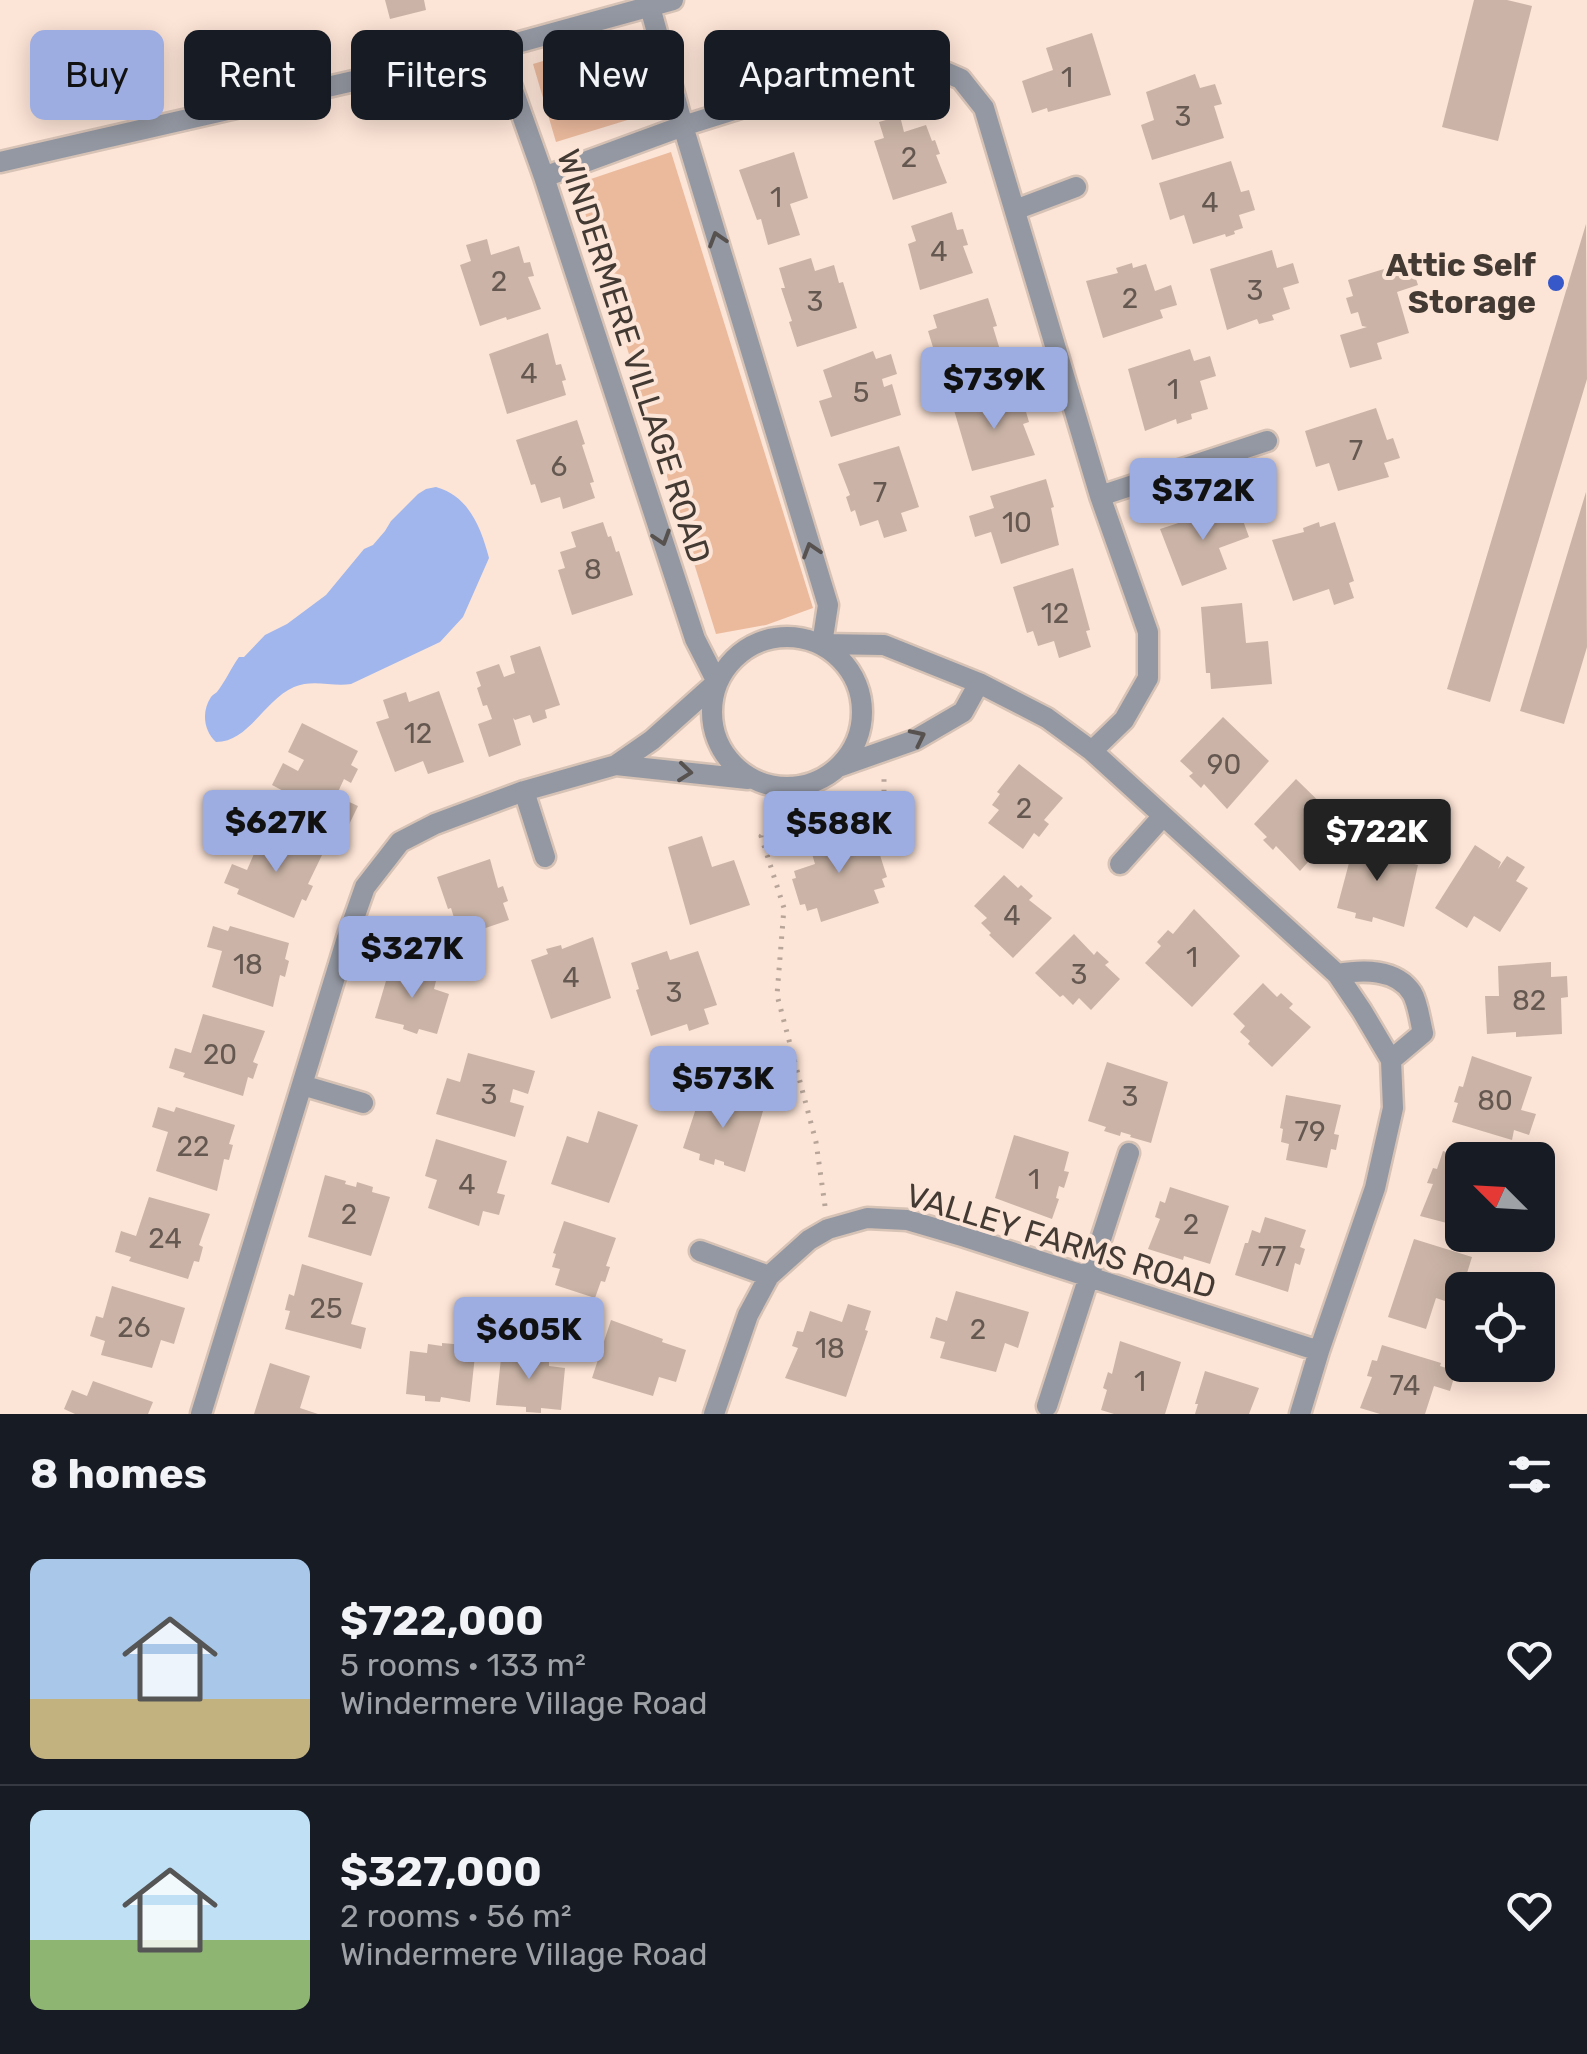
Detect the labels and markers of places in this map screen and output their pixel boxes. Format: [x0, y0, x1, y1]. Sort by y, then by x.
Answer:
place label: Attic Self Storage [1386, 246, 1537, 321]
marker: Attic Self Storage [1545, 272, 1567, 294]
pin: $739K [924, 347, 1064, 432]
pin: $372K [1133, 458, 1273, 543]
pin: $627K [206, 790, 346, 875]
pin: $588K [769, 791, 909, 876]
pin: $722K [1307, 799, 1447, 884]
pin: $327K [342, 916, 482, 1001]
pin: $573K [653, 1046, 793, 1131]
pin: $605K [459, 1297, 599, 1382]

